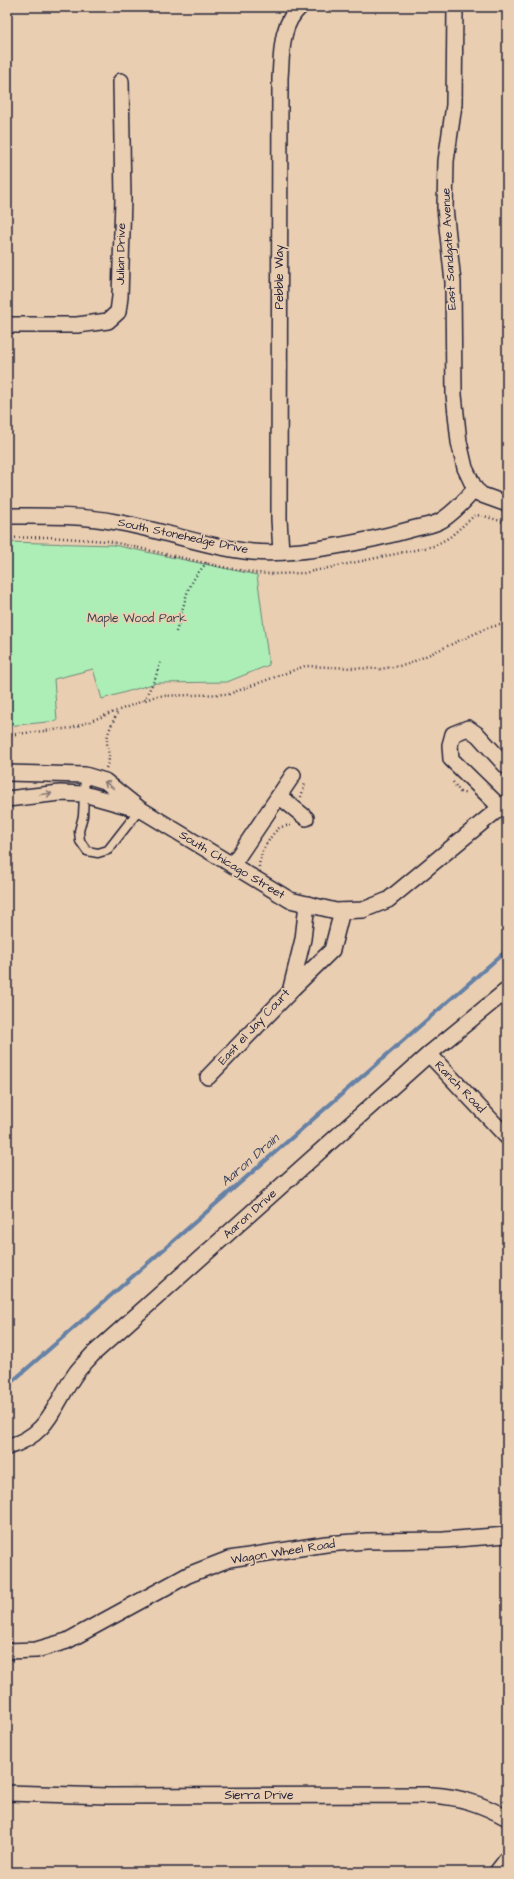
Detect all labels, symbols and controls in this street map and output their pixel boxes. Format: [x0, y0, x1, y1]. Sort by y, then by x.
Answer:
street label: East Sandgate Avenue [437, 187, 462, 311]
street label: Julian Drive [112, 222, 130, 285]
street label: Pebble Way [271, 244, 289, 309]
street label: South Stonehedge Drive [116, 514, 250, 559]
park label: Maple Wood Park [87, 610, 187, 627]
one-way arrow [104, 781, 115, 789]
one-way arrow [39, 791, 52, 798]
street label: South Chicago Street [175, 827, 288, 904]
street label: East el Jay Court [214, 985, 295, 1070]
street label: Ranch Road [431, 1057, 489, 1117]
water label: Aaron Drain [217, 1129, 284, 1190]
street label: Aaron Drive [219, 1185, 281, 1243]
street label: Wagon Wheel Road [230, 1535, 337, 1570]
street label: Sierra Drive [224, 1787, 294, 1804]

